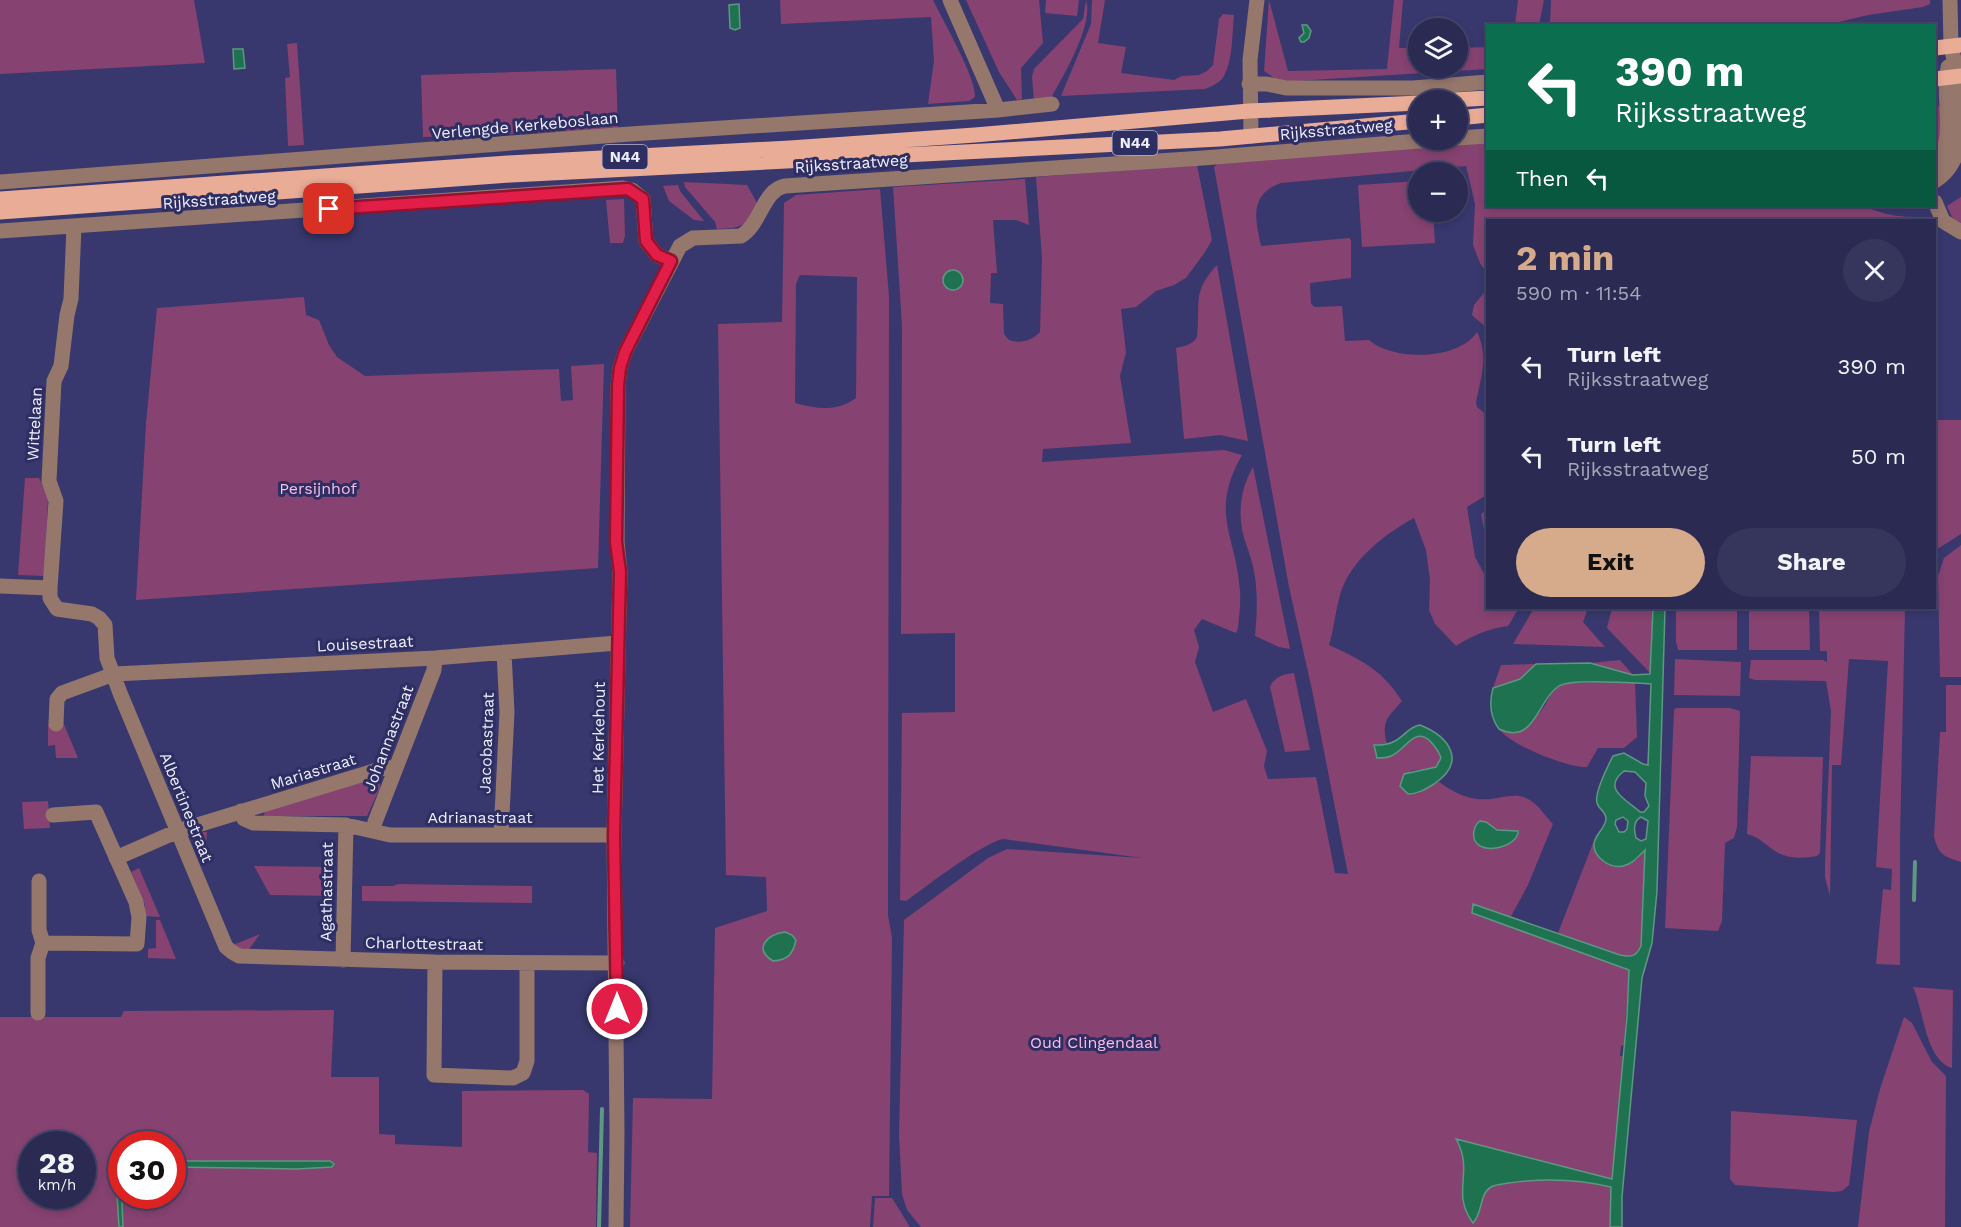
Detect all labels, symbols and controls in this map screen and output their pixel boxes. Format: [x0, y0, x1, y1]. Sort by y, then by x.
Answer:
map controls [1408, 18, 1468, 222]
button: layers [1408, 18, 1468, 78]
text: 390 m [1615, 47, 1744, 96]
icon: left [1516, 48, 1594, 126]
button: + [1408, 90, 1468, 150]
text: Rijksstraatweg [1615, 97, 1806, 129]
street label: Verlengde Kerkeboslaan [431, 108, 619, 143]
street label: Rijksstraatweg [1279, 115, 1394, 144]
road number: N44 [1112, 131, 1158, 155]
road number: N44 [602, 145, 648, 169]
street label: Rijksstraatweg [794, 150, 909, 177]
button: − [1408, 162, 1468, 222]
icon: left [1581, 162, 1614, 195]
text: Then [1516, 166, 1569, 191]
pin [303, 183, 354, 234]
street label: Rijksstraatweg [162, 186, 277, 213]
icon: arrive [312, 192, 345, 225]
text: 2 min [1516, 237, 1614, 279]
button: close [1843, 239, 1906, 302]
text: 590 m · 11:54 [1516, 281, 1641, 305]
text: Turn left [1567, 342, 1661, 367]
icon: left [1516, 350, 1549, 383]
text: 390 m [1837, 354, 1906, 379]
text: Rijksstraatweg [1567, 367, 1709, 391]
street label: Wittelaan [23, 386, 46, 462]
text: Turn left [1567, 432, 1661, 457]
icon: left [1516, 440, 1549, 473]
text: 50 m [1851, 444, 1906, 469]
text: Rijksstraatweg [1567, 457, 1709, 481]
park label: Persijnhof [279, 479, 357, 498]
button: Exit [1516, 528, 1705, 597]
button: Share [1717, 528, 1906, 597]
street label: Louisestraat [316, 631, 414, 656]
street label: Het Kerkehout [588, 681, 609, 794]
street label: Johannastraat [359, 682, 418, 794]
street label: Jacobastraat [475, 692, 498, 794]
street label: Albertinestraat [156, 749, 217, 865]
street label: Mariastraat [268, 749, 358, 793]
street label: Adrianastraat [427, 808, 533, 827]
street label: Agathastraat [316, 842, 337, 942]
street label: Charlottestraat [365, 933, 484, 954]
position arrow [585, 977, 649, 1041]
park label: Oud Clingendaal [1030, 1033, 1158, 1052]
speed limit sign: 30 [108, 1131, 186, 1209]
text: 28 [39, 1145, 75, 1180]
text: km/h [38, 1176, 76, 1194]

